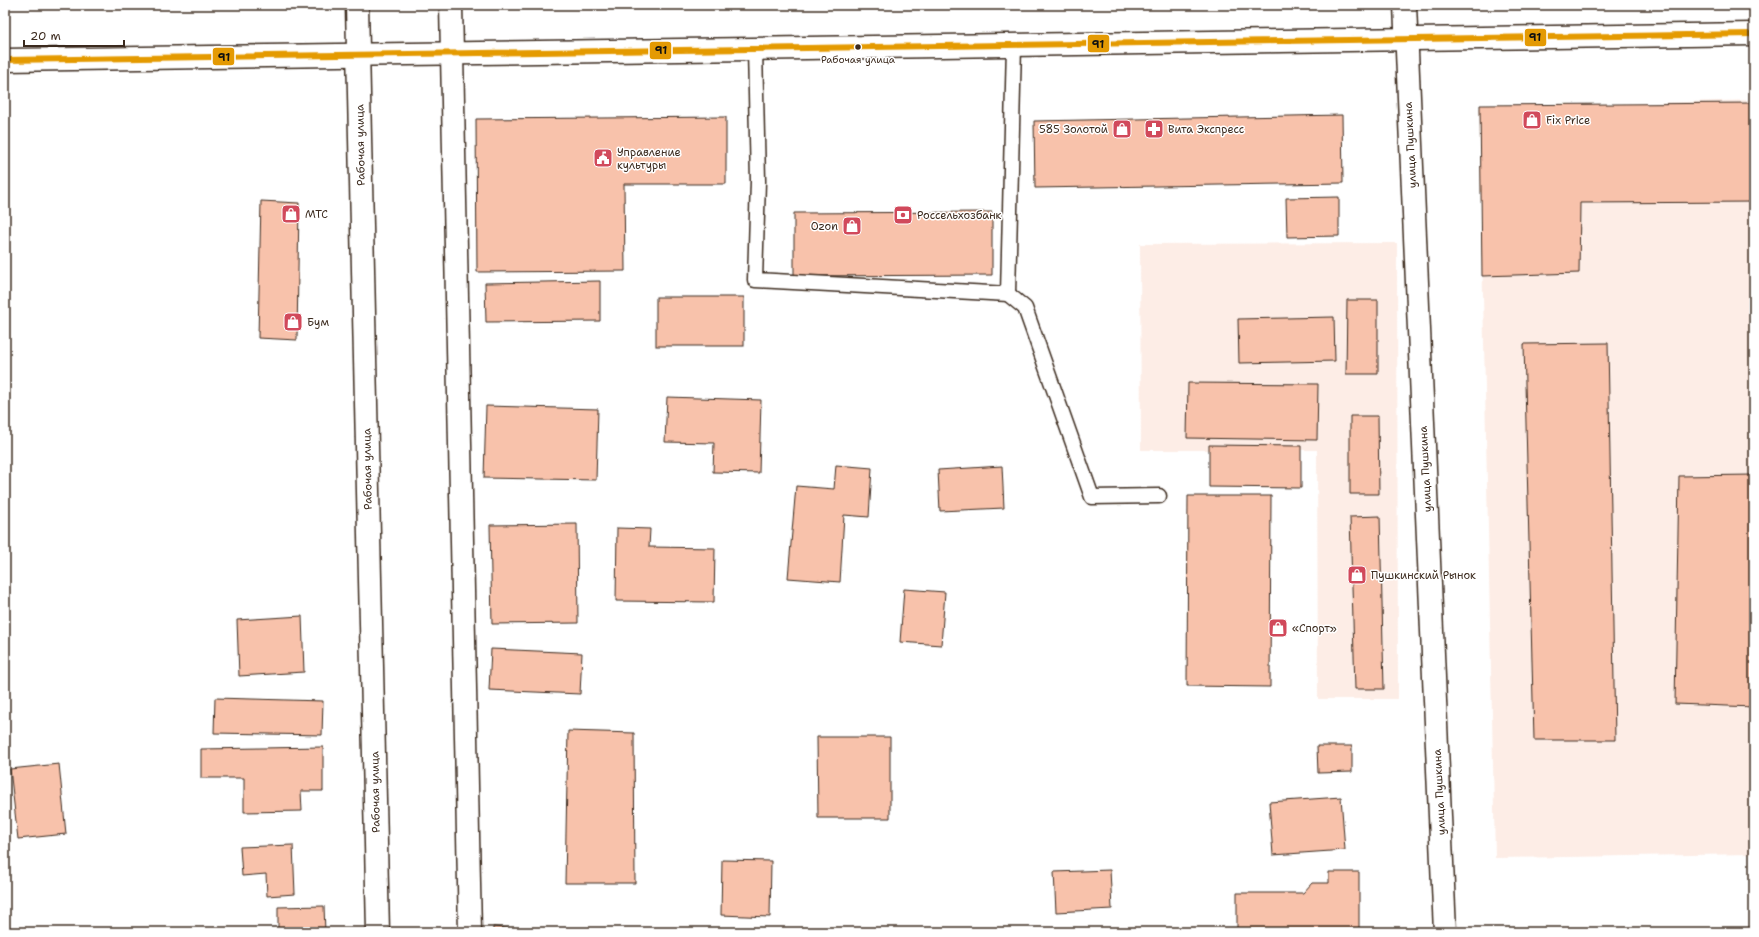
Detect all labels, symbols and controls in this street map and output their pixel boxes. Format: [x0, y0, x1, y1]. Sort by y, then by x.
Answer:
scale bar [24, 22, 124, 48]
text: 20 m [30, 28, 61, 44]
line badge: 91 [1524, 28, 1547, 47]
text: 91 [1529, 30, 1541, 45]
line badge: 91 [1087, 34, 1110, 53]
text: 91 [1092, 37, 1104, 52]
line badge: 91 [649, 41, 672, 60]
marker: Рабочая улица [853, 42, 863, 52]
text: 91 [655, 43, 667, 58]
line badge: 91 [212, 47, 235, 66]
text: 91 [218, 50, 230, 65]
place label: Рабочая улица [821, 53, 896, 66]
street label: улица Пушкина [1401, 101, 1420, 188]
street label: Рабочая улица [352, 104, 369, 186]
shop icon: Fix Price [1521, 109, 1543, 131]
place label: Fix Price [1546, 113, 1590, 128]
shop icon: 585 Золотой [1111, 118, 1133, 140]
pharmacy icon: Вита Экспресс [1143, 118, 1165, 140]
place label: 585 Золотой [1039, 122, 1108, 137]
place label: Вита Экспресс [1168, 122, 1245, 137]
place label: Управление культуры [617, 145, 681, 173]
public building icon: Управление культуры [592, 147, 614, 169]
shop icon: МТС [280, 203, 302, 225]
bank icon: Россельхозбанк [892, 204, 914, 226]
place label: МТС [305, 207, 328, 222]
place label: Россельхозбанк [917, 208, 1002, 223]
shop icon: Ozon [841, 215, 863, 237]
place label: Ozon [811, 219, 838, 234]
shop icon: Бум [282, 311, 304, 333]
place label: Бум [307, 315, 329, 330]
street label: улица Пушкина [1416, 425, 1435, 512]
street label: Рабочая улица [359, 428, 376, 510]
shop icon: Пушкинский Рынок [1346, 564, 1368, 586]
place label: Пушкинский Рынок [1371, 568, 1476, 583]
shop icon: «Спорт» [1267, 617, 1289, 639]
place label: «Спорт» [1292, 621, 1337, 636]
street label: улица Пушкина [1430, 748, 1449, 835]
street label: Рабочая улица [367, 751, 384, 833]

